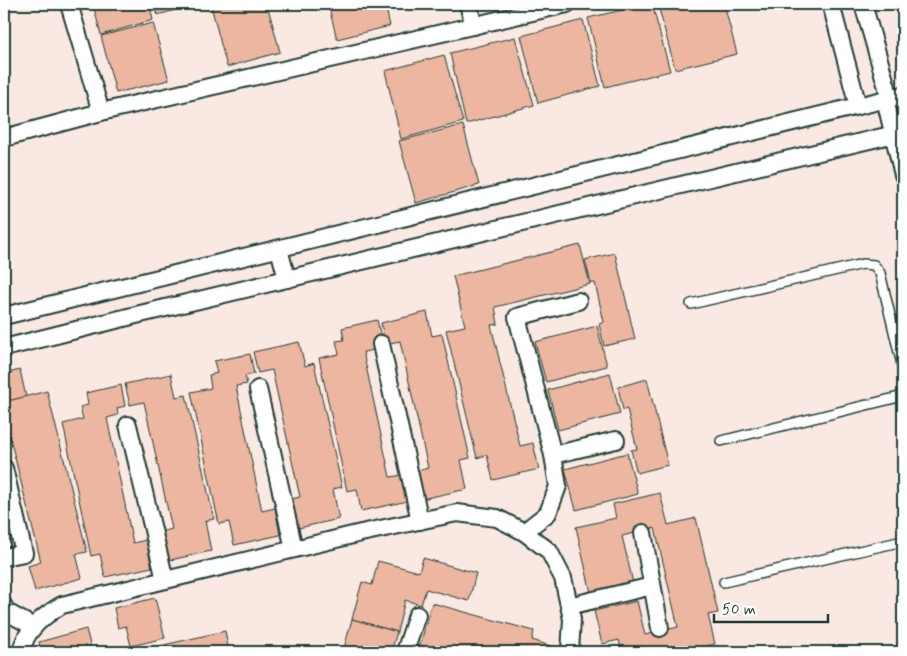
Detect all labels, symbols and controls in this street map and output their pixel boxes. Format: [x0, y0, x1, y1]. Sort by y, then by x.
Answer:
scale bar [714, 591, 828, 623]
text: 50 m [722, 600, 756, 620]

